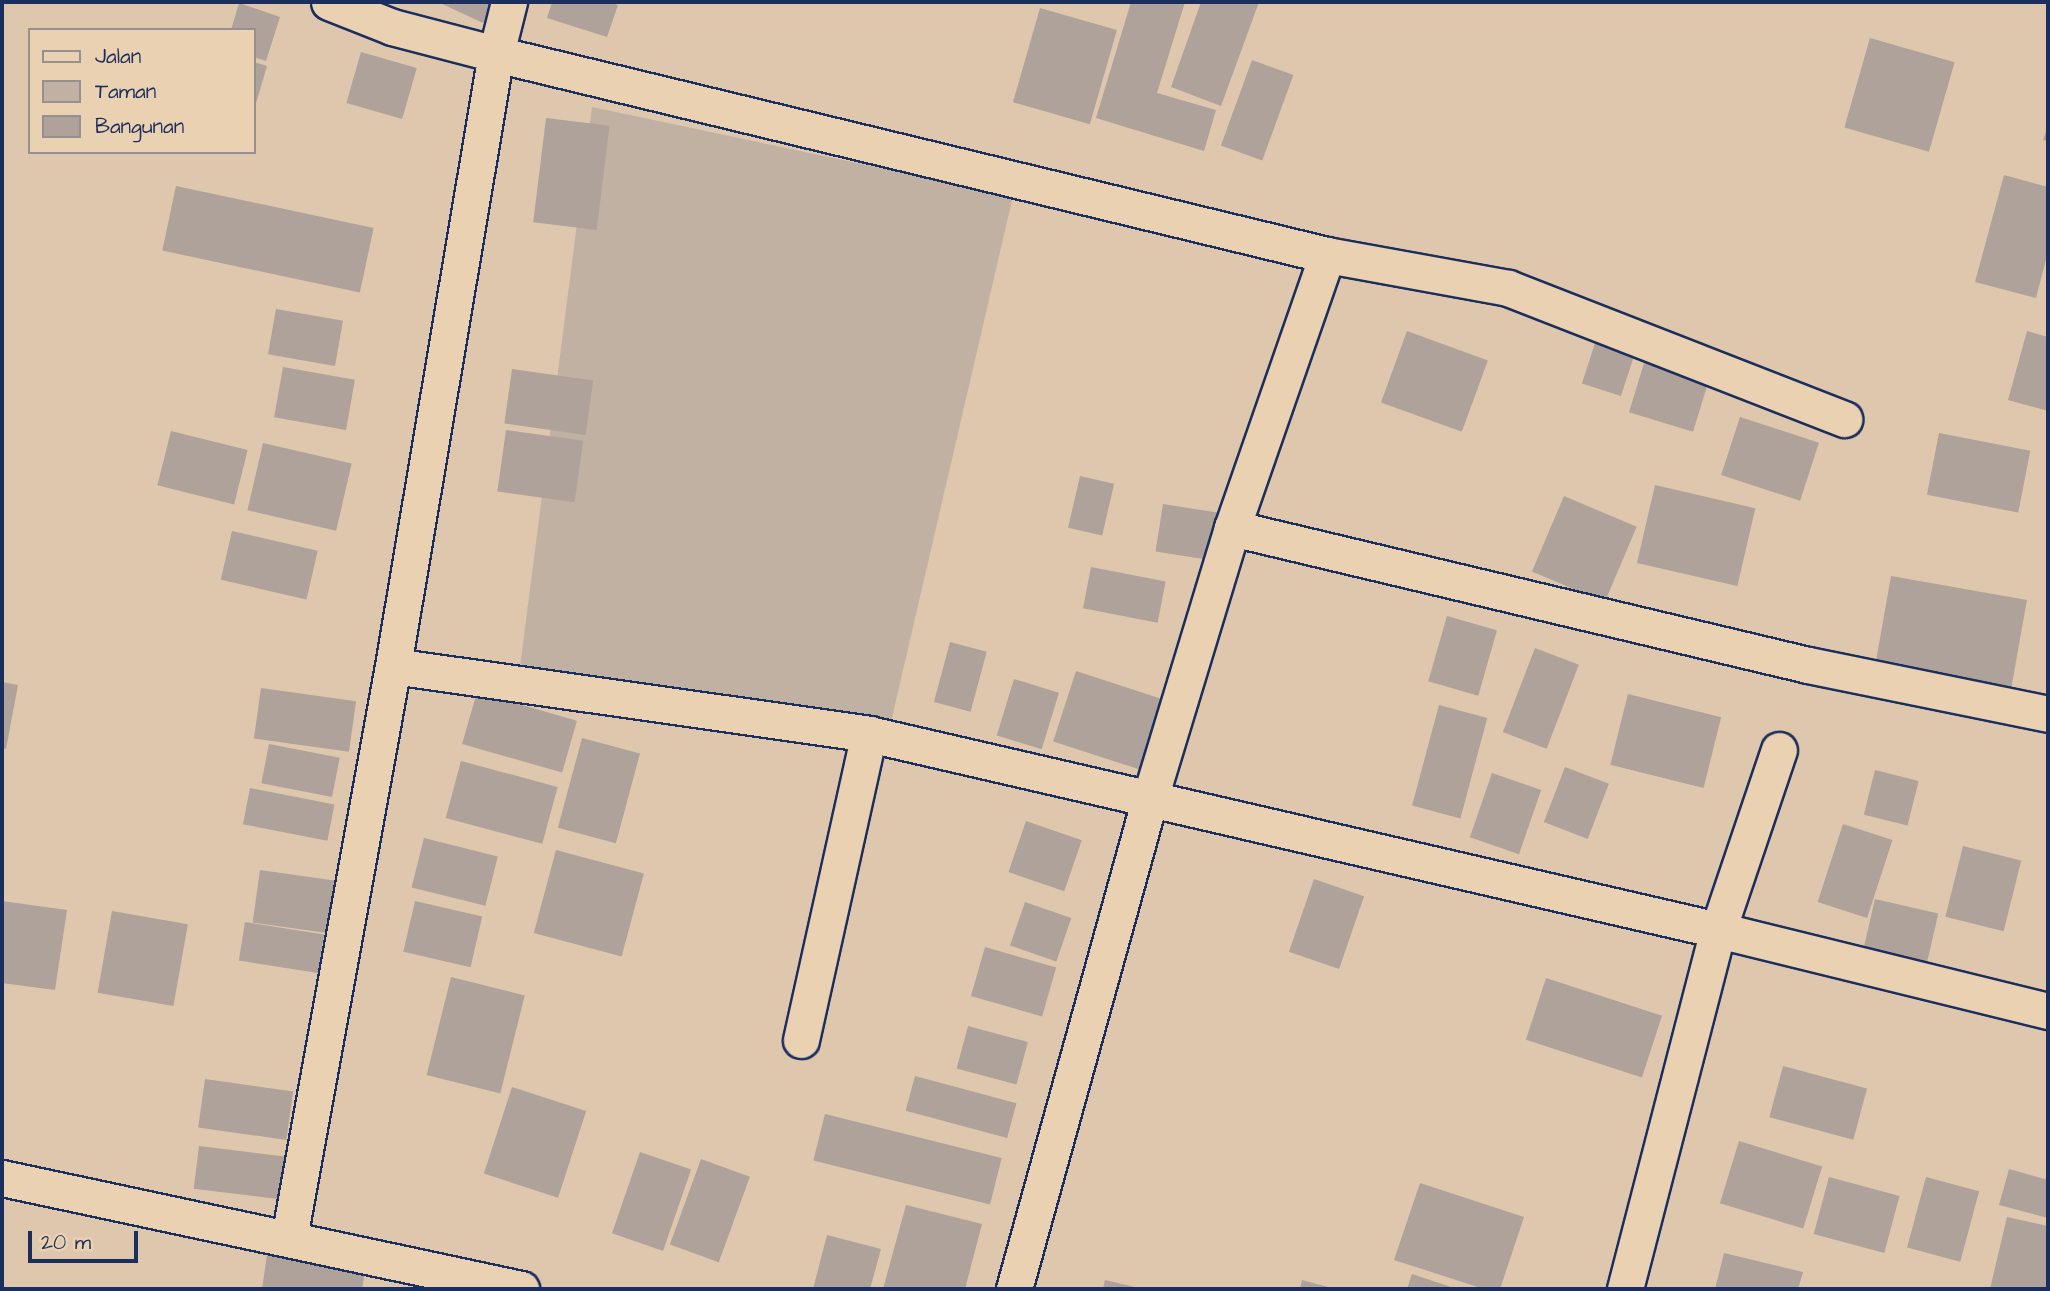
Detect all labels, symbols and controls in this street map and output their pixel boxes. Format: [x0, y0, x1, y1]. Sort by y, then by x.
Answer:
legend [28, 28, 256, 154]
text: Jalan [95, 42, 141, 71]
text: Taman [95, 77, 156, 106]
text: Bangunan [95, 112, 184, 141]
scale bar [32, 1218, 142, 1262]
text: 20 m [41, 1228, 91, 1257]

